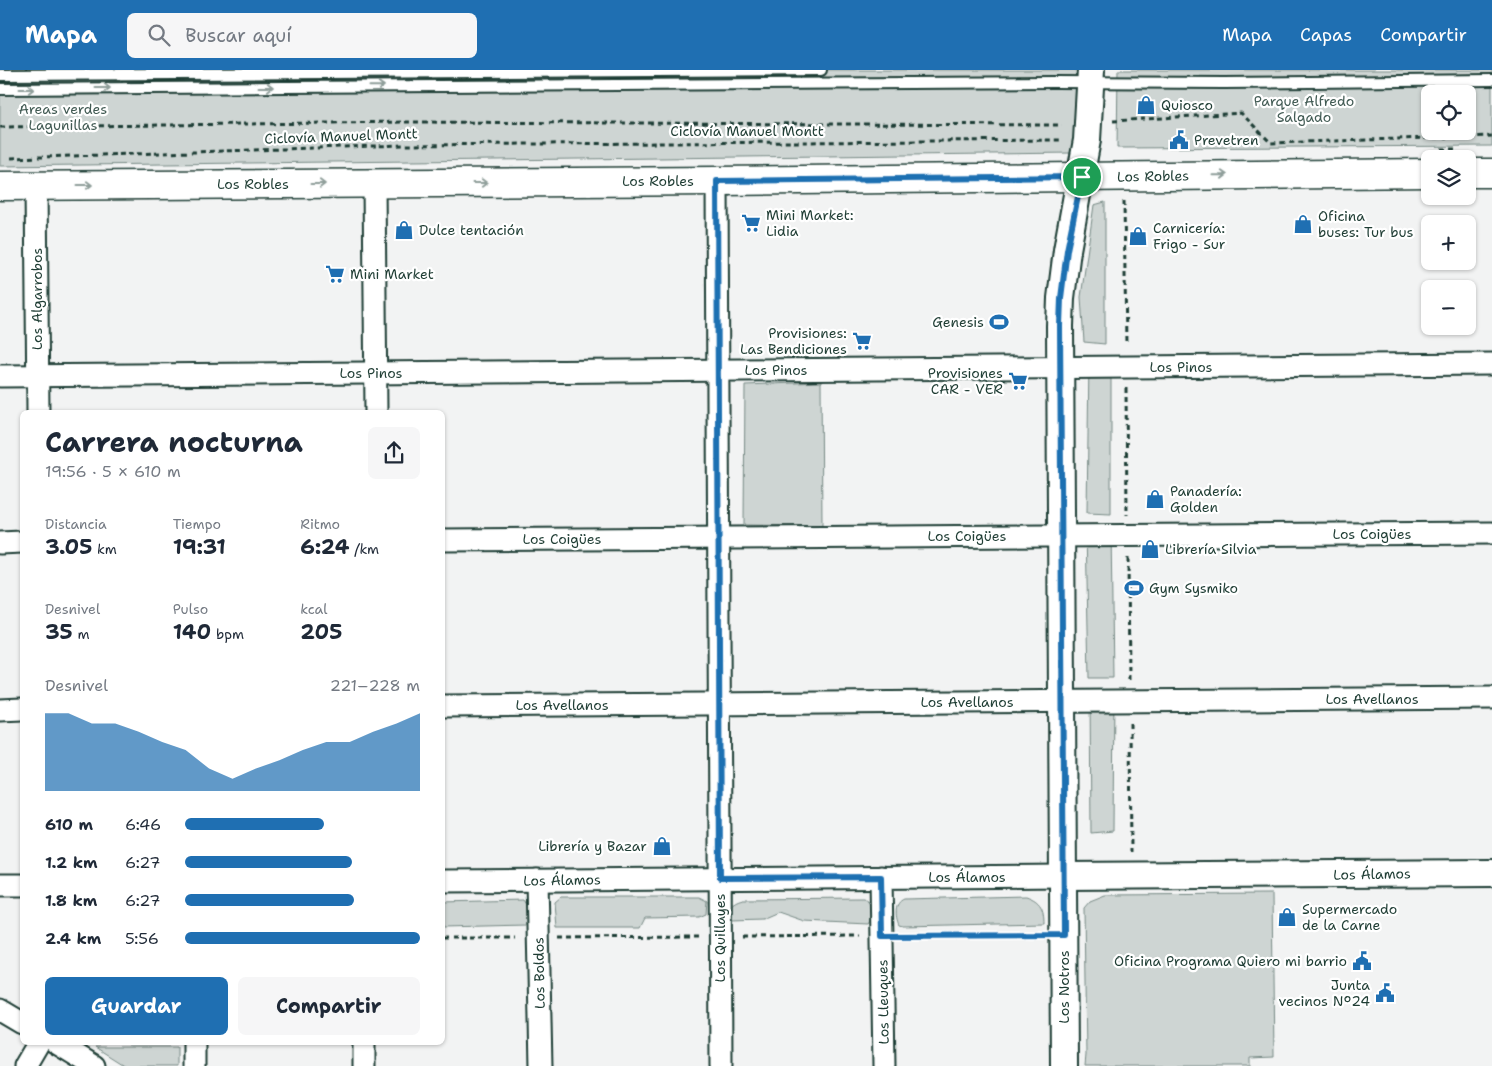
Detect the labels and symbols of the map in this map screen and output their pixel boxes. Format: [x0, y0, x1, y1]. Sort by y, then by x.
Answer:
one-way arrow [369, 81, 385, 91]
one-way arrow [257, 82, 273, 92]
one-way arrow [94, 83, 111, 93]
one-way arrow [18, 84, 35, 94]
park label: Parque Alfredo Salgado [1254, 92, 1354, 126]
shop icon: Quiosco [1135, 94, 1157, 116]
place label: Quiosco [1161, 96, 1213, 114]
park label: Areas verdes Lagunillas [19, 100, 107, 134]
street label: Ciclovía Manuel Montt [670, 122, 824, 140]
street label: Ciclovía Manuel Montt [264, 124, 418, 148]
public building icon: Prevetren [1168, 129, 1190, 151]
place label: Prevetren [1194, 131, 1259, 149]
pin [1061, 156, 1103, 198]
street label: Los Robles [1117, 166, 1189, 186]
one-way arrow [1212, 170, 1228, 180]
street label: Los Robles [622, 172, 694, 190]
street label: Los Robles [217, 175, 289, 193]
one-way arrow [472, 178, 488, 188]
one-way arrow [309, 179, 325, 189]
one-way arrow [76, 180, 93, 190]
place label: Mini Market: Lidia [766, 206, 854, 240]
place label: Oficina buses: Tur bus [1318, 207, 1414, 241]
supermarket icon: Mini Market: Lidia [740, 212, 762, 234]
shop icon: Oficina buses: Tur bus [1292, 213, 1314, 235]
shop icon: Dulce tentación [393, 219, 415, 241]
place label: Carnicería: Frigo - Sur [1153, 219, 1226, 253]
place label: Dulce tentación [419, 221, 524, 239]
shop icon: Carnicería: Frigo - Sur [1127, 225, 1149, 247]
street label: Los Algarrobos [28, 248, 46, 350]
supermarket icon: Mini Market [324, 263, 346, 285]
place label: Mini Market [350, 265, 434, 283]
sports icon: Genesis [988, 311, 1010, 333]
place label: Genesis [932, 313, 984, 331]
place label: Provisiones: Las Bendiciones [740, 324, 847, 358]
supermarket icon: Provisiones: Las Bendiciones [851, 330, 873, 352]
street label: Los Pinos [1150, 358, 1213, 376]
street label: Los Pinos [745, 361, 808, 379]
street label: Los Pinos [340, 364, 403, 382]
place label: Provisiones CAR - VER [928, 364, 1003, 398]
supermarket icon: Provisiones CAR - VER [1007, 370, 1029, 392]
place label: Panadería: Golden [1170, 482, 1242, 516]
shop icon: Panadería: Golden [1144, 488, 1166, 510]
street label: Los Coigües [1333, 525, 1411, 543]
street label: Los Coigües [928, 527, 1006, 545]
street label: Los Coigües [523, 530, 601, 548]
shop icon: Librería Silvia [1139, 538, 1161, 560]
place label: Librería Silvia [1165, 540, 1257, 558]
sports icon: Gym Sysmiko [1123, 577, 1145, 599]
place label: Gym Sysmiko [1149, 579, 1238, 597]
street label: Los Avellanos [1325, 690, 1419, 708]
street label: Los Avellanos [920, 693, 1014, 711]
street label: Los Avellanos [515, 696, 609, 714]
shop icon: Librería y Bazar [651, 835, 673, 857]
place label: Librería y Bazar [538, 837, 647, 855]
street label: Los Álamos [1333, 864, 1411, 884]
street label: Los Álamos [928, 868, 1006, 886]
street label: Los Álamos [523, 870, 601, 890]
street label: Los Quillayes [711, 894, 729, 982]
place label: Supermercado de la Carne [1302, 900, 1397, 934]
shop icon: Supermercado de la Carne [1276, 906, 1298, 928]
street label: Los Boldos [529, 937, 549, 1009]
street label: Los Notros [1055, 950, 1073, 1024]
public building icon: Oficina Programa Quiero mi barrio [1351, 950, 1373, 972]
place label: Oficina Programa Quiero mi barrio [1114, 952, 1347, 970]
street label: Los Lleuques [873, 959, 893, 1045]
place label: Junta vecinos N°24 [1279, 976, 1370, 1010]
public building icon: Junta vecinos N°24 [1374, 982, 1396, 1004]

